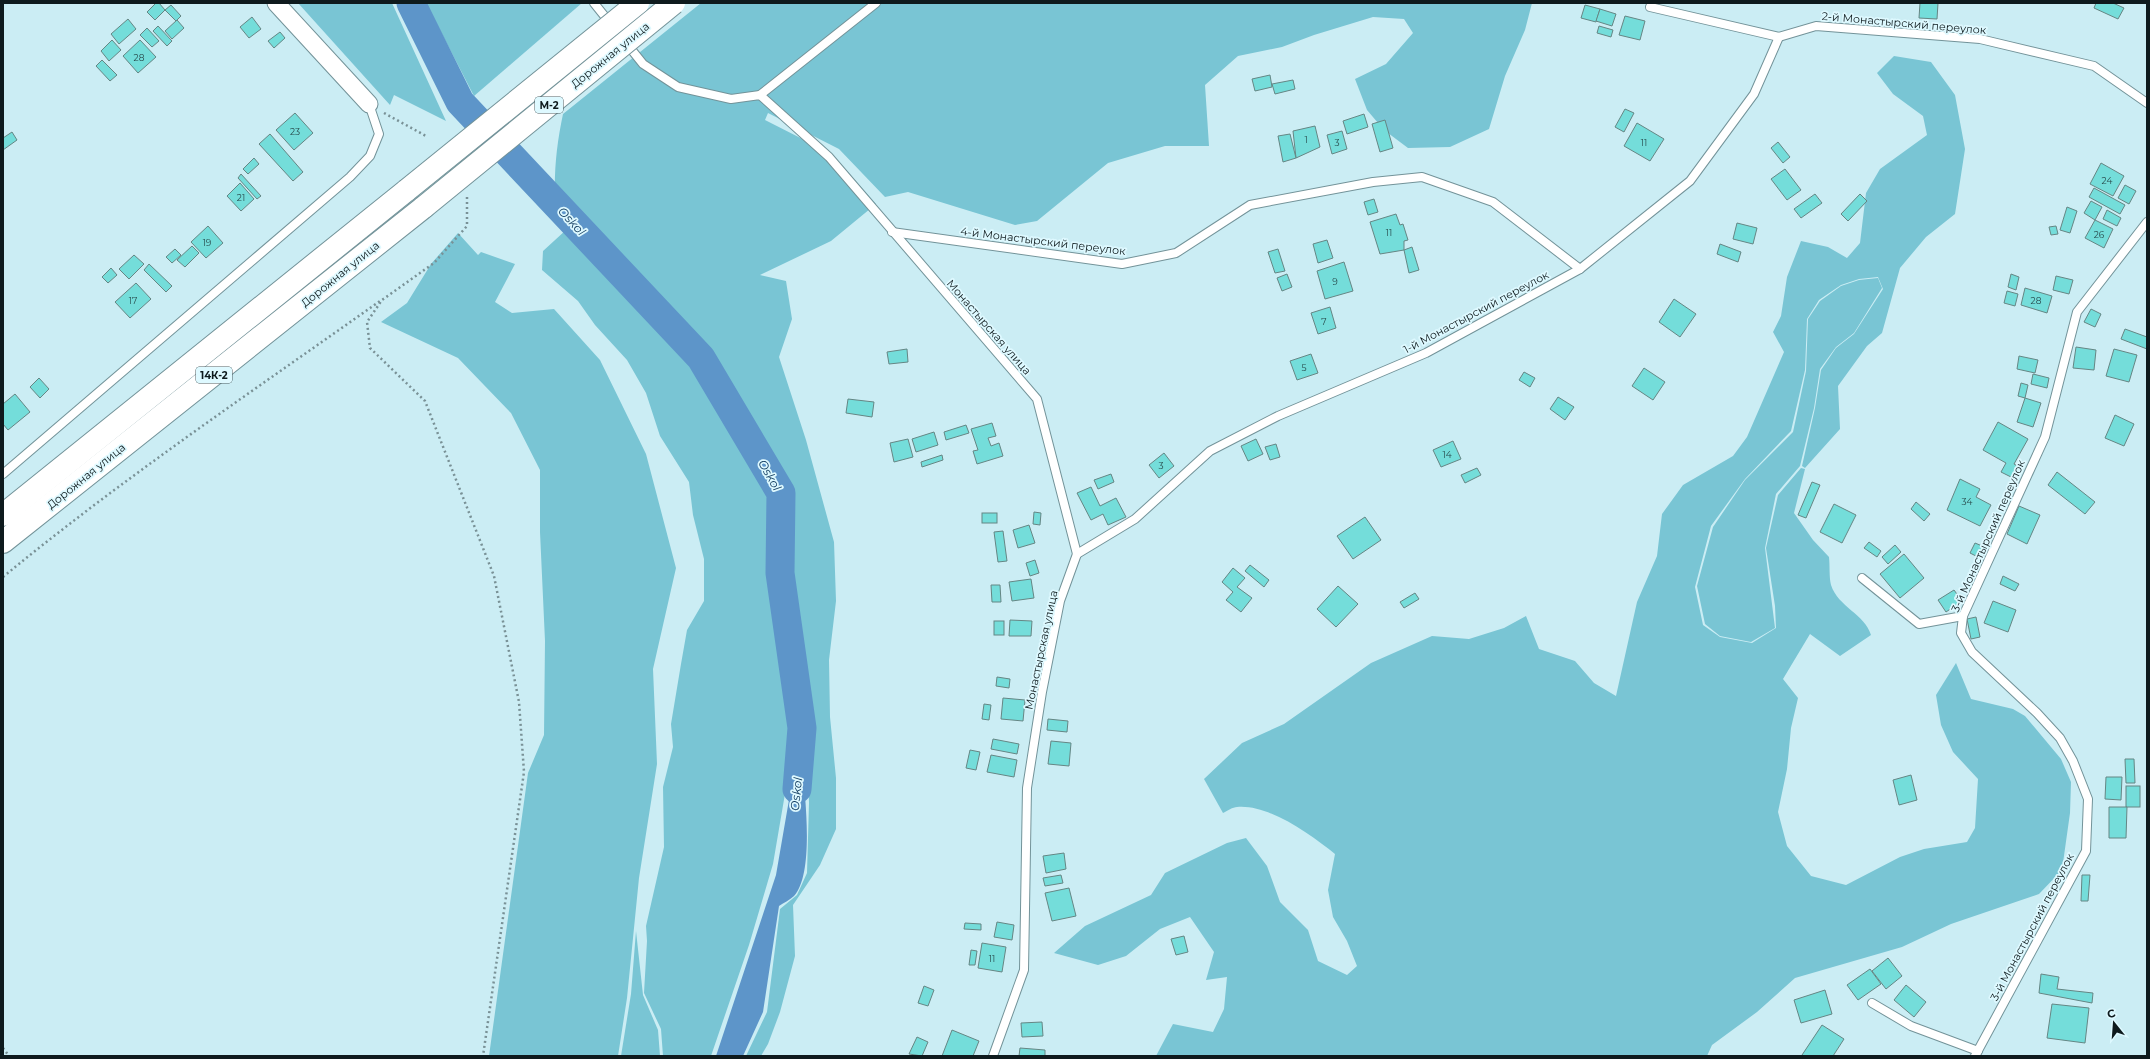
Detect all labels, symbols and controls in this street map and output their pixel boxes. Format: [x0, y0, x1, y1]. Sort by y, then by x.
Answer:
street label: 2-й Монастырский переулок [1821, 9, 1987, 37]
street label: Дорожная улица [568, 19, 652, 91]
house number: 28 [134, 52, 145, 63]
road number: М-2 [535, 97, 563, 113]
house number: 23 [290, 126, 300, 137]
house number: 1 [1304, 134, 1308, 145]
house number: 3 [1334, 137, 1340, 148]
house number: 11 [1641, 137, 1647, 148]
house number: 24 [2102, 175, 2112, 186]
house number: 21 [237, 192, 245, 203]
water label: Oskol [555, 204, 589, 239]
street label: 4-й Монастырский переулок [960, 224, 1127, 258]
house number: 11 [1386, 227, 1392, 238]
house number: 26 [2094, 229, 2105, 240]
house number: 19 [203, 237, 212, 248]
street label: Дорожная улица [298, 238, 382, 310]
street label: 1-й Монастырский переулок [1401, 267, 1552, 356]
street label: Монастырская улица [944, 276, 1034, 378]
house number: 9 [1332, 276, 1338, 287]
house number: 17 [129, 295, 137, 306]
house number: 28 [2031, 295, 2042, 306]
house number: 7 [1321, 316, 1327, 327]
house number: 5 [1301, 362, 1307, 373]
road number: 14К-2 [196, 367, 232, 383]
street label: Дорожная улица [44, 440, 128, 512]
house number: 14 [1442, 449, 1452, 460]
water label: Oskol [755, 457, 785, 494]
street label: 3-й Монастырский переулок [1948, 457, 2028, 614]
house number: 3 [1158, 460, 1164, 471]
house number: 34 [1961, 496, 1973, 507]
street label: Монастырская улица [1022, 589, 1060, 711]
water label: Oskol [787, 776, 805, 811]
street label: 3-й Монастырский переулок [1987, 850, 2077, 1003]
house number: 11 [989, 953, 995, 964]
north arrow [2094, 1003, 2134, 1043]
text: С [2105, 1006, 2117, 1021]

